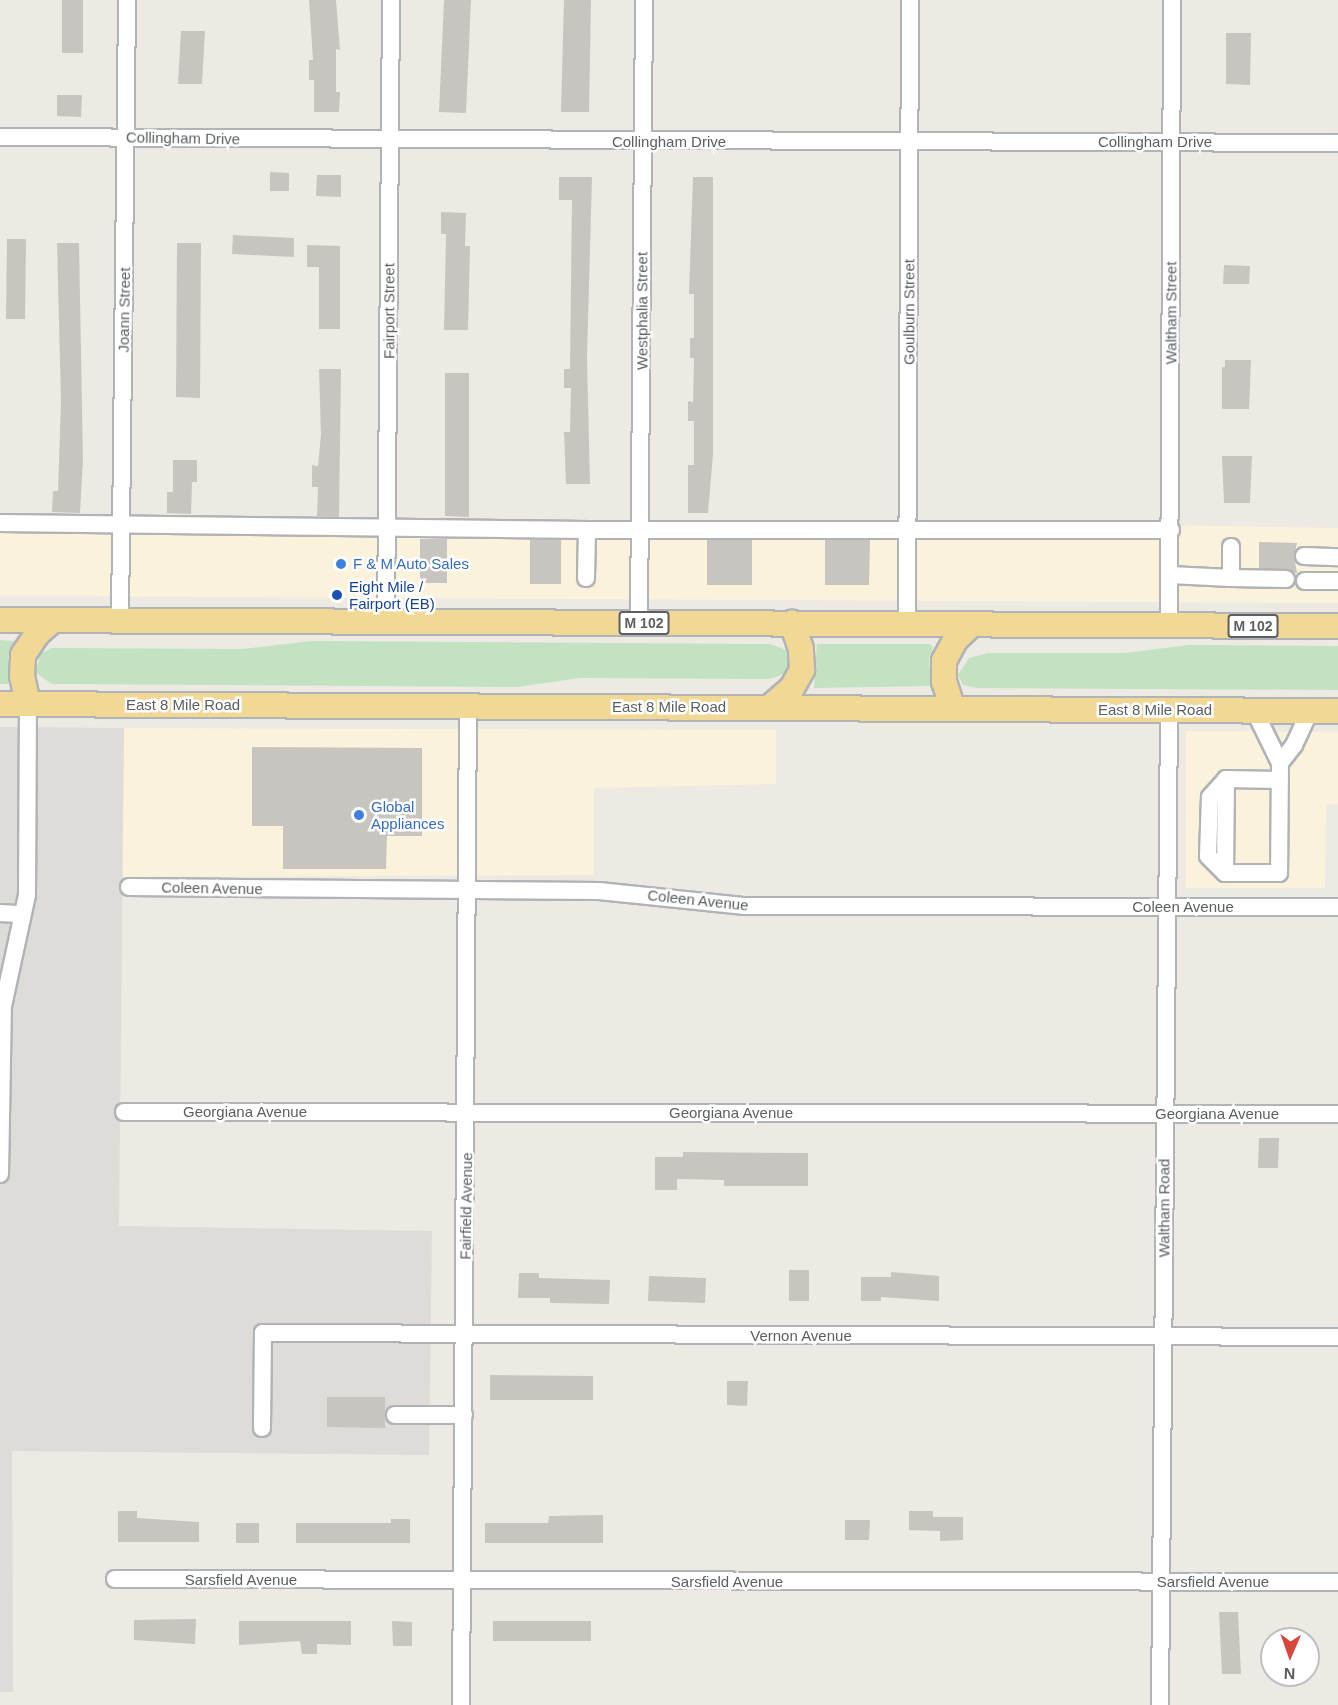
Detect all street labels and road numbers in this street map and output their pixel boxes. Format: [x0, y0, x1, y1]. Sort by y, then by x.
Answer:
street label: Collingham Drive [126, 128, 240, 148]
street label: Collingham Drive [612, 133, 726, 151]
street label: Collingham Drive [1098, 133, 1212, 151]
street label: Westphalia Street [633, 252, 651, 370]
street label: Goulburn Street [900, 259, 918, 365]
street label: Waltham Street [1162, 262, 1180, 364]
street label: Fairport Street [380, 263, 398, 359]
street label: Joann Street [114, 267, 134, 353]
road number: M 102 [618, 612, 670, 634]
road number: M 102 [1228, 615, 1278, 637]
street label: East 8 Mile Road [126, 696, 240, 714]
street label: East 8 Mile Road [612, 698, 726, 716]
street label: East 8 Mile Road [1098, 701, 1212, 719]
street label: Coleen Avenue [161, 878, 263, 898]
street label: Coleen Avenue [646, 886, 750, 914]
street label: Coleen Avenue [1132, 898, 1234, 916]
street label: Georgiana Avenue [183, 1103, 307, 1121]
street label: Georgiana Avenue [669, 1104, 793, 1122]
street label: Georgiana Avenue [1155, 1105, 1279, 1123]
street label: Fairfield Avenue [456, 1152, 476, 1260]
street label: Waltham Road [1155, 1159, 1173, 1257]
street label: Vernon Avenue [750, 1327, 852, 1345]
street label: Sarsfield Avenue [184, 1571, 298, 1589]
street label: Sarsfield Avenue [670, 1573, 784, 1591]
street label: Sarsfield Avenue [1156, 1573, 1270, 1591]

